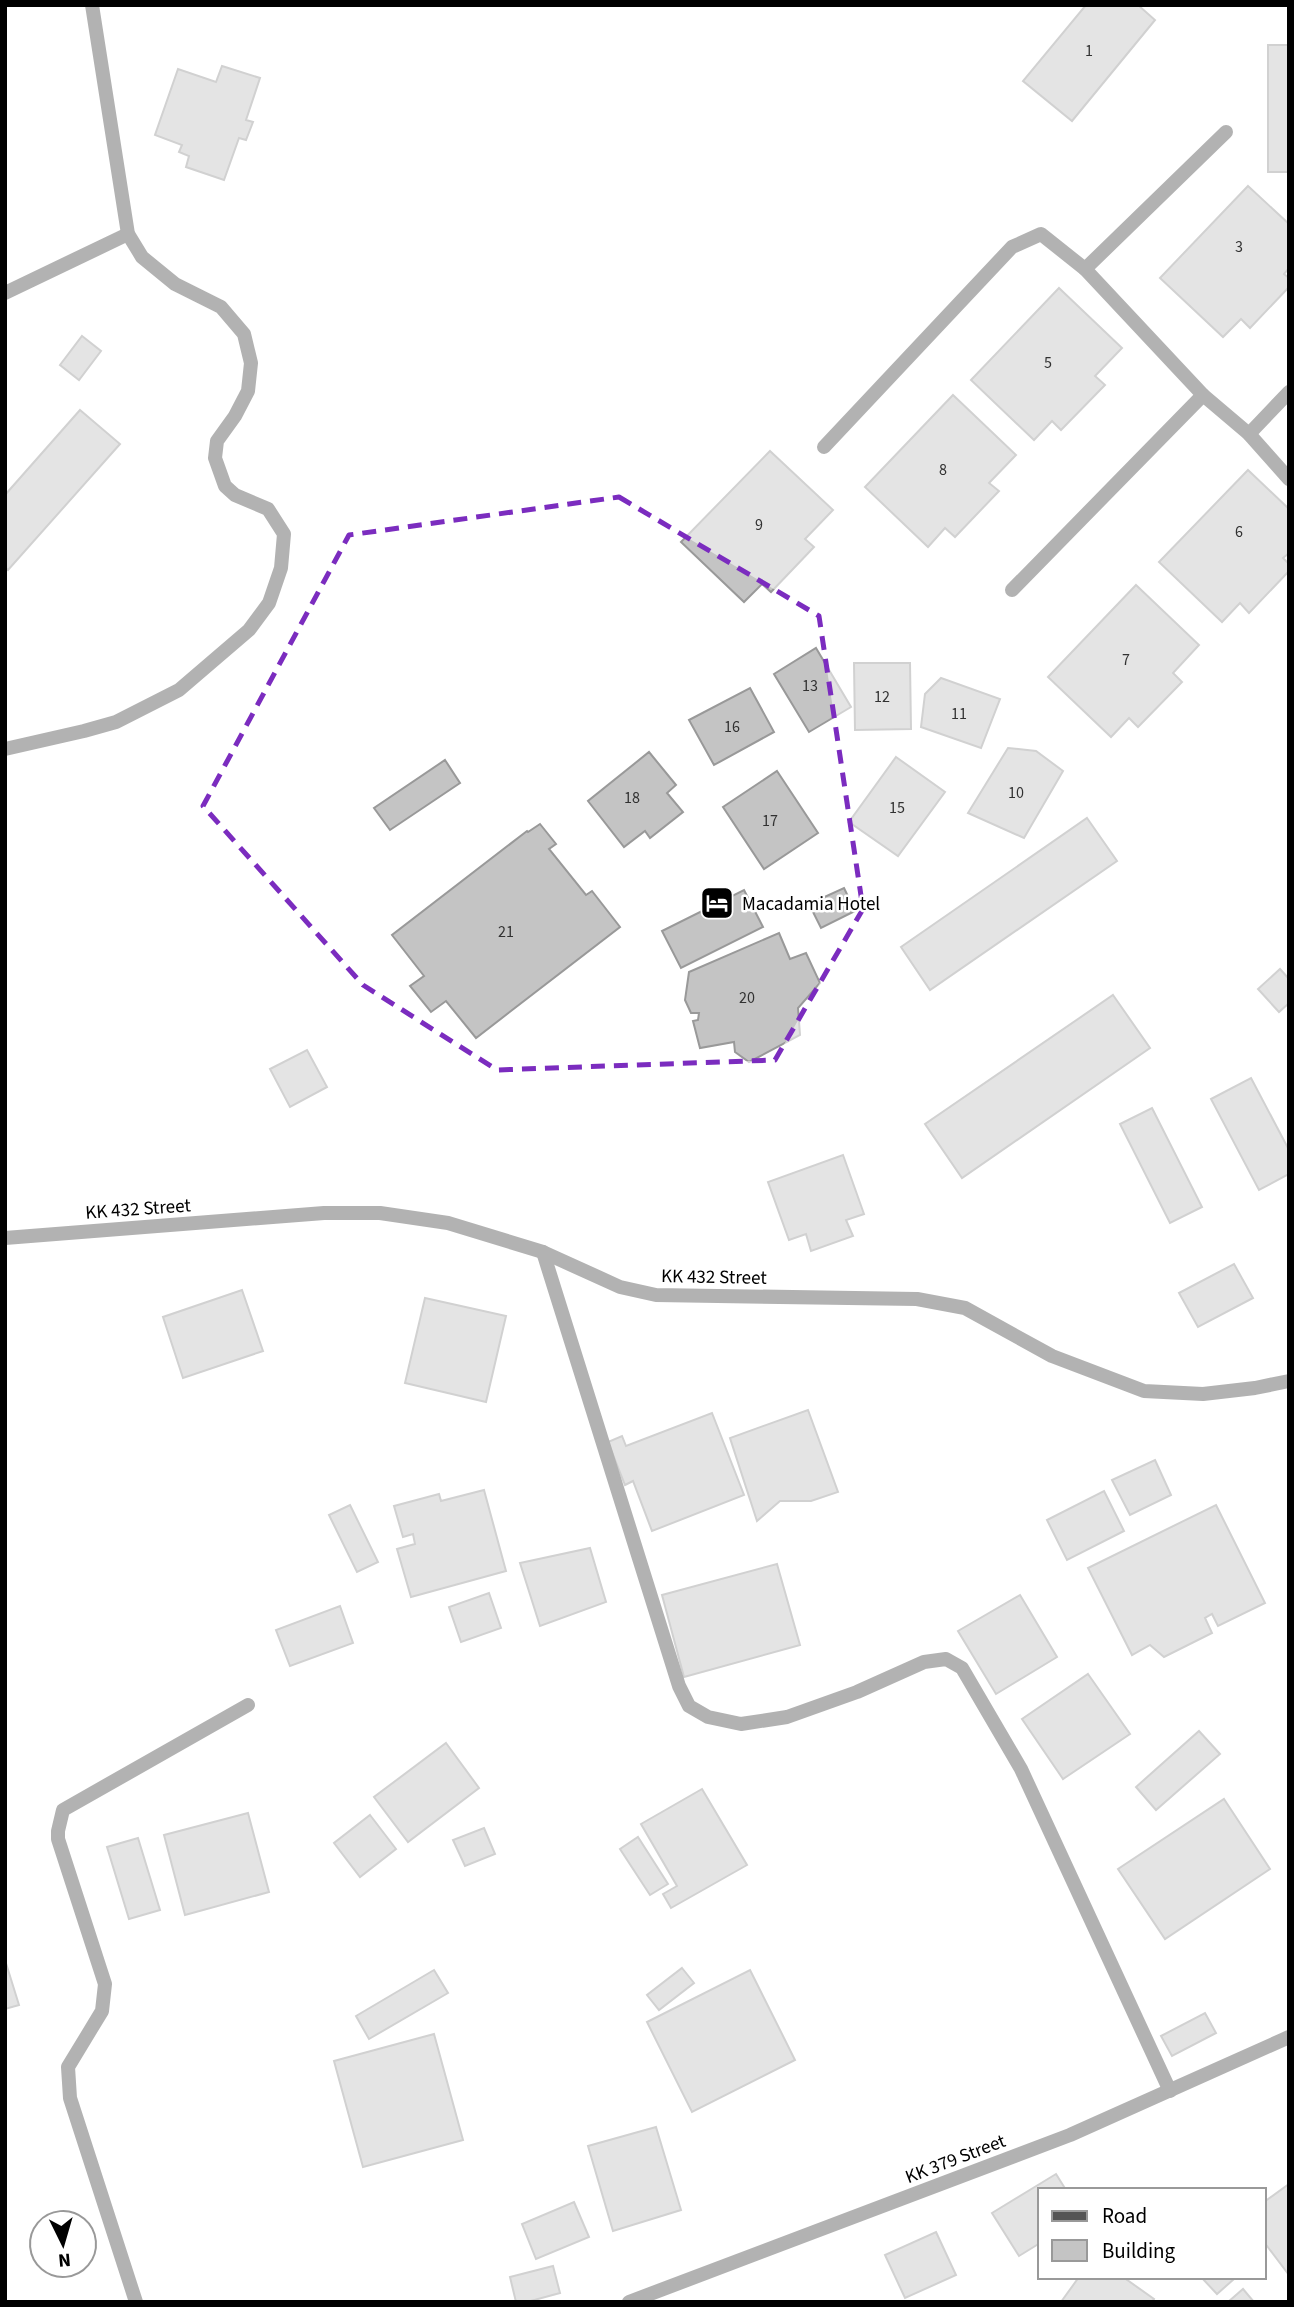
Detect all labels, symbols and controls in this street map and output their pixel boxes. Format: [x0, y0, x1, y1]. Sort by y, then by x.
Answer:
house number: 1 [1085, 40, 1093, 62]
house number: 3 [1235, 236, 1243, 258]
house number: 5 [1044, 352, 1052, 374]
house number: 8 [939, 459, 947, 481]
house number: 9 [755, 514, 763, 536]
house number: 6 [1235, 521, 1243, 543]
house number: 7 [1122, 649, 1130, 671]
house number: 13 [802, 675, 818, 697]
house number: 12 [874, 686, 890, 708]
house number: 11 [951, 703, 967, 725]
house number: 16 [724, 716, 740, 738]
house number: 10 [1008, 782, 1024, 804]
house number: 18 [624, 787, 640, 809]
house number: 15 [889, 797, 905, 819]
house number: 17 [762, 810, 778, 832]
hotel icon: Macadamia Hotel [698, 884, 736, 922]
place label: Macadamia Hotel [742, 891, 880, 918]
house number: 21 [498, 921, 514, 943]
house number: 20 [739, 987, 755, 1009]
street label: KK 432 Street [85, 1192, 192, 1227]
street label: KK 432 Street [661, 1263, 768, 1292]
street label: KK 379 Street [901, 2128, 1010, 2191]
legend [1038, 2188, 1266, 2279]
text: Road [1102, 2201, 1147, 2231]
north arrow [28, 2209, 98, 2279]
text: Building [1102, 2236, 1176, 2266]
text: N [57, 2245, 72, 2273]

